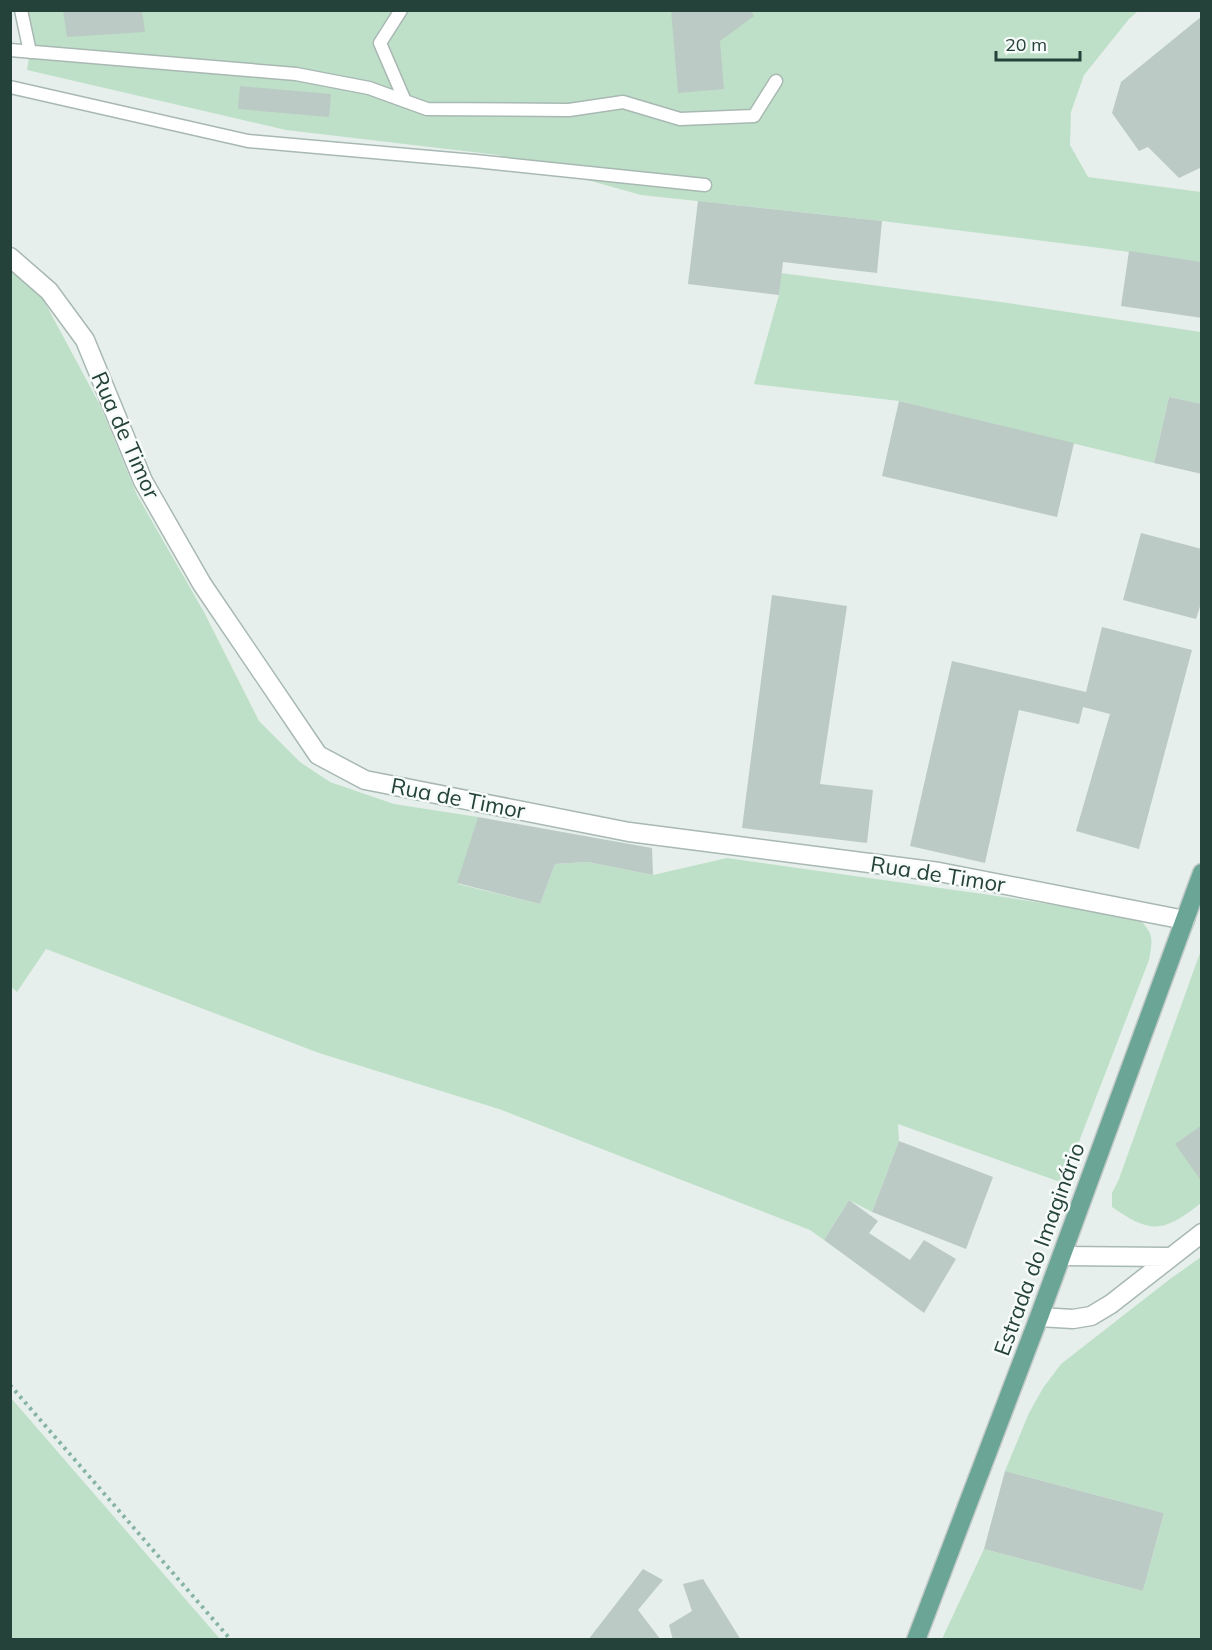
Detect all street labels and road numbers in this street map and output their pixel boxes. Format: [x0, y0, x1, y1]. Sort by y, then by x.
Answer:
street label: Rua de Timor [86, 367, 166, 503]
street label: Rua de Timor [388, 771, 528, 825]
street label: Rua de Timor [869, 850, 1007, 898]
street label: Estrada do Imaginário [987, 1139, 1091, 1359]

